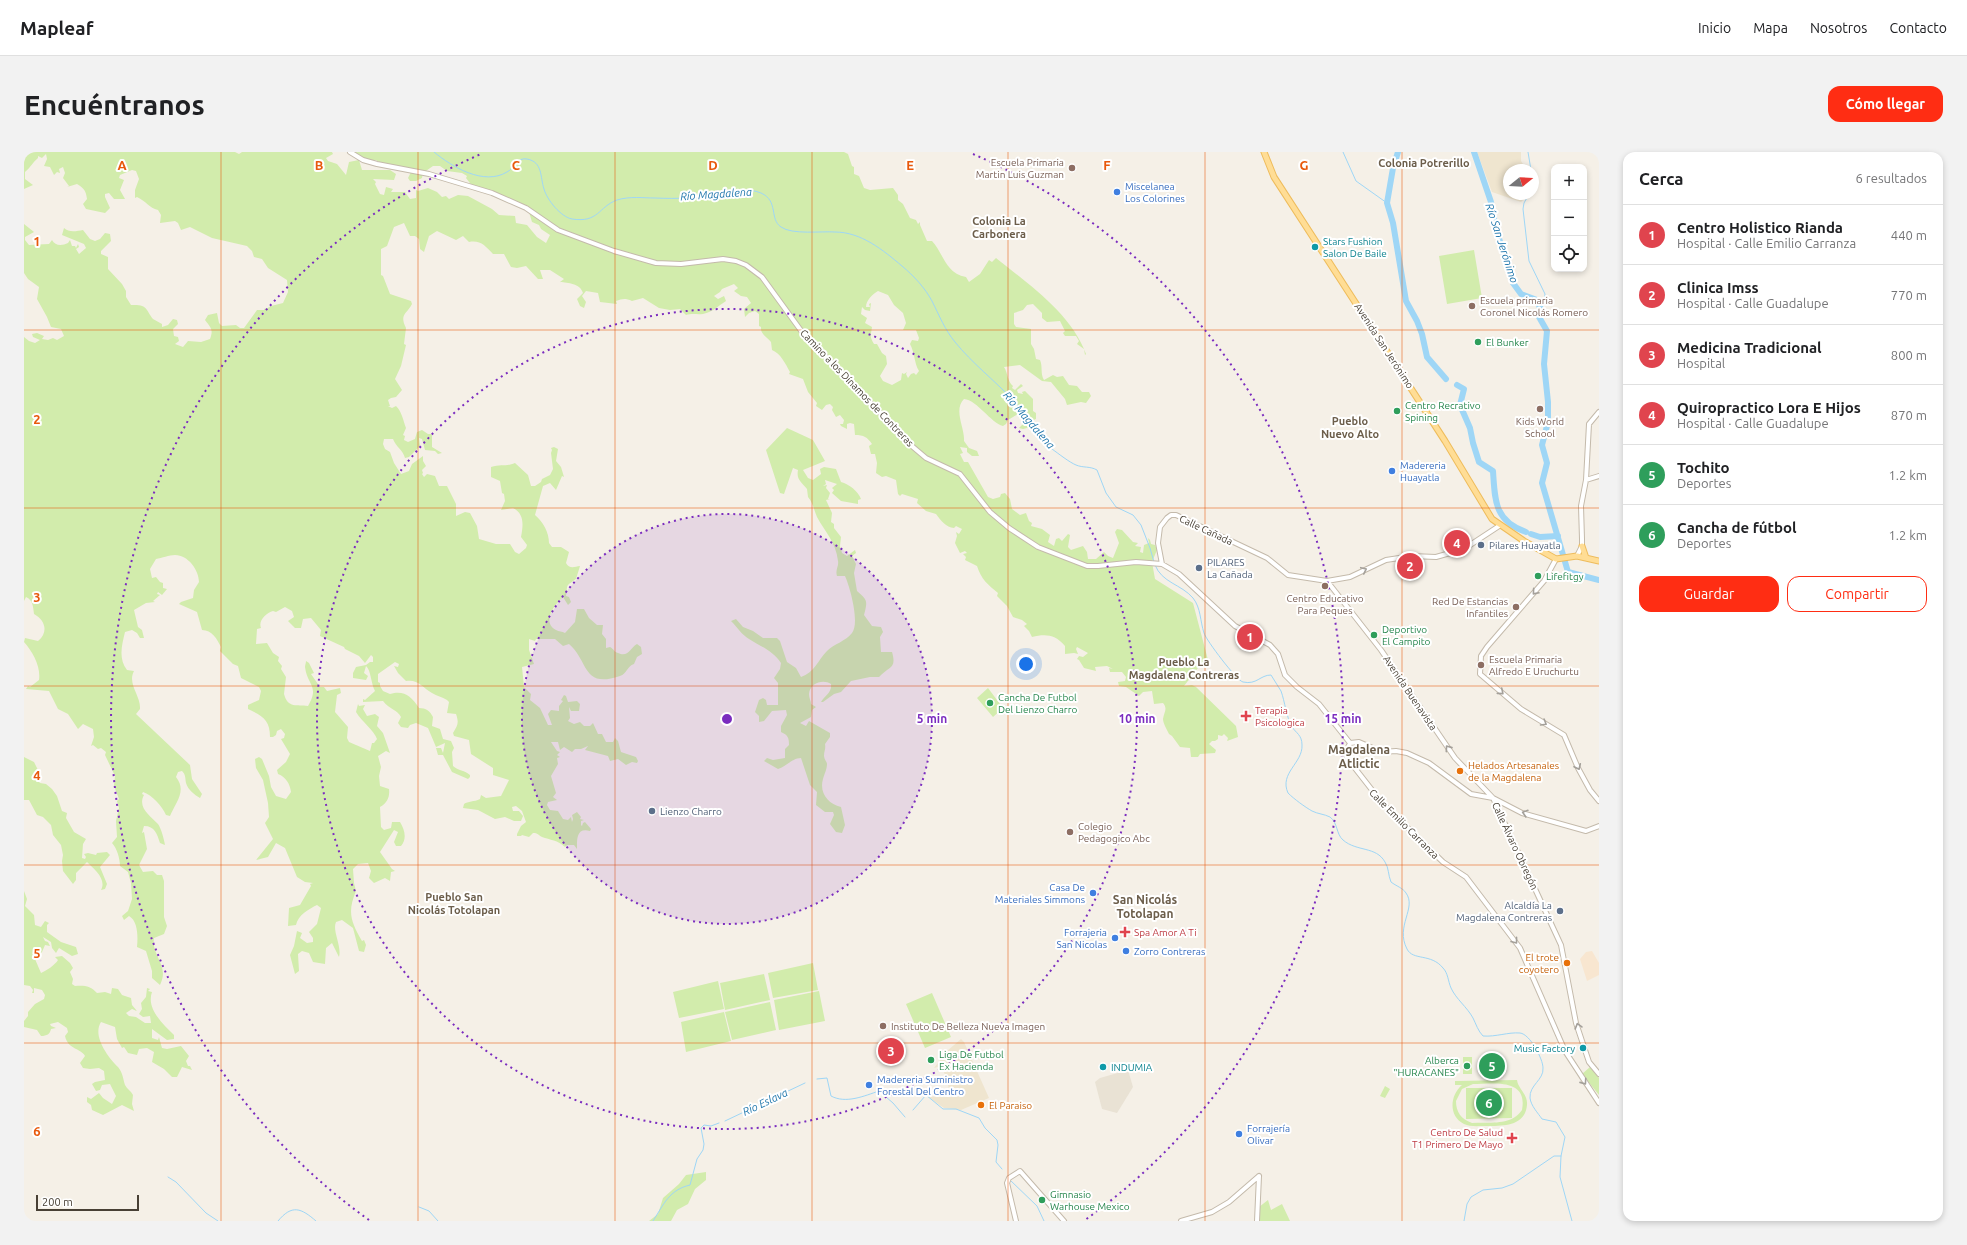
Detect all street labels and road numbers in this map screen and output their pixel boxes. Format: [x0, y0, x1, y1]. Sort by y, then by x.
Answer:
street label: Avenida San Jerónimo [1352, 301, 1416, 391]
street label: Camino a los Dínamos de Contreras [798, 327, 916, 449]
street label: Calle Cañada [1178, 513, 1234, 547]
street label: Avenida Buenavista [1381, 654, 1439, 732]
street label: Calle Emilio Carranza [1367, 787, 1441, 861]
street label: Calle Álvaro Obregón [1490, 800, 1541, 892]

